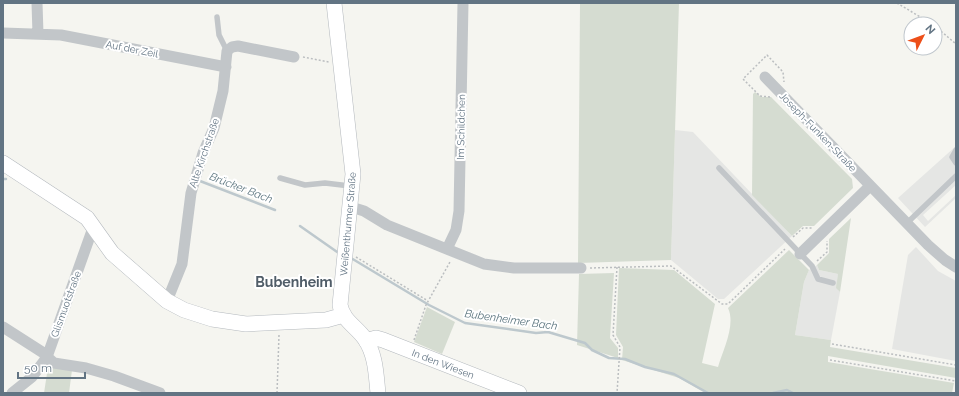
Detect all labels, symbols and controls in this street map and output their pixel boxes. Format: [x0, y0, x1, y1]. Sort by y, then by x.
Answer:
north arrow [903, 16, 943, 56]
text: N [922, 22, 938, 37]
street label: Auf der Zeil [105, 39, 159, 60]
street label: Joseph-Funken-Straße [777, 90, 859, 174]
street label: Im Schildchen [455, 94, 467, 160]
street label: Alte Kirchstraße [187, 117, 221, 189]
water label: Brücker Bach [208, 170, 274, 206]
street label: Weißenthurmer Straße [338, 172, 358, 276]
street label: Glismuotstraße [49, 269, 83, 339]
district label: Bubenheim [255, 274, 333, 290]
water label: Bubenheimer Bach [464, 307, 558, 333]
street label: In den Wiesen [410, 347, 476, 381]
scale bar [18, 354, 85, 380]
text: 50 m [24, 361, 52, 375]

